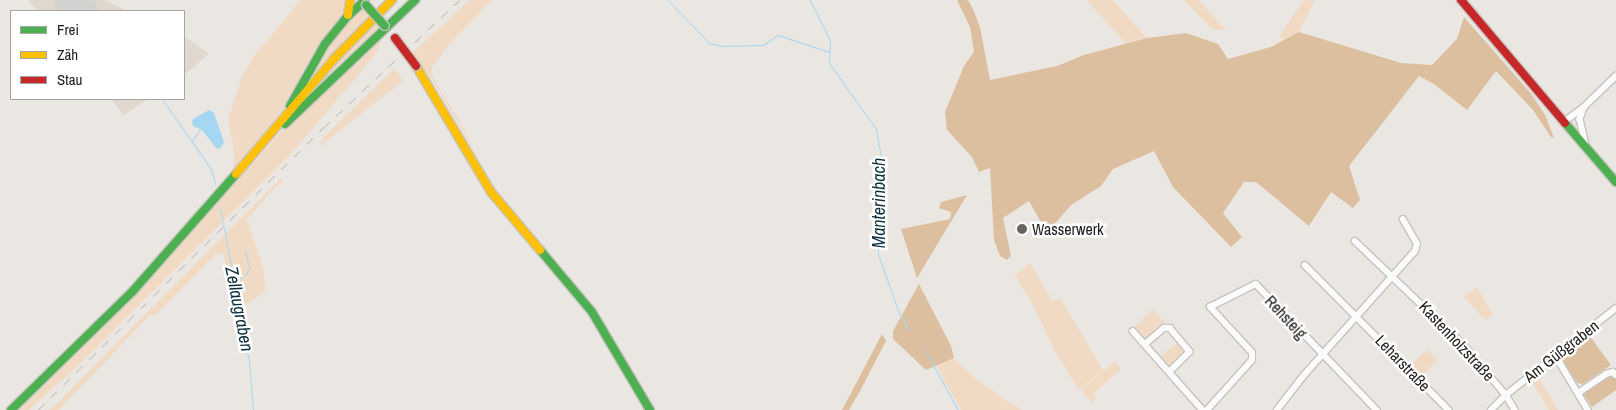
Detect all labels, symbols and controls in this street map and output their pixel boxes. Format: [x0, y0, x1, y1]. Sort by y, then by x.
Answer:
legend [10, 10, 185, 100]
text: Frei [57, 19, 79, 40]
text: Zäh [57, 44, 78, 65]
text: Stau [57, 69, 82, 90]
water label: Manterinbach [868, 158, 890, 248]
place label: Wasserwerk [1032, 219, 1104, 239]
marker: Wasserwerk [1016, 223, 1028, 235]
water label: Zellaugraben [220, 265, 258, 353]
street label: Rehsteig [1261, 291, 1311, 343]
street label: Kastenholzstraße [1415, 297, 1499, 385]
street label: Am Güßgraben [1520, 316, 1602, 386]
street label: Leharstraße [1372, 331, 1434, 395]

